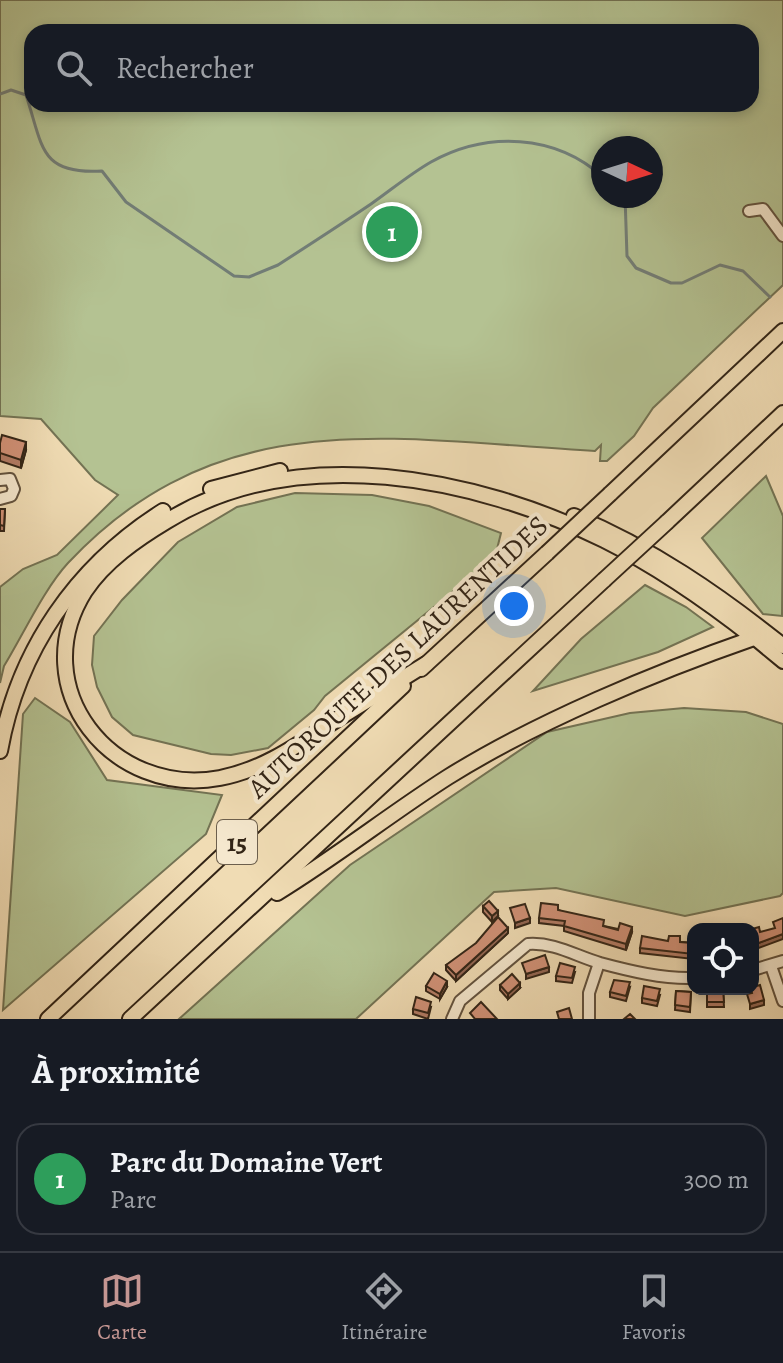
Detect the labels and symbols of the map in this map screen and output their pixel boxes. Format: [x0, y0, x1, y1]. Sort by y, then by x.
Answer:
north arrow [591, 136, 663, 208]
pin: 1 [366, 202, 418, 262]
street label: AUTOROUTE DES LAURENTIDES [239, 507, 557, 807]
your location [494, 586, 534, 626]
road number: 15 [217, 820, 257, 864]

